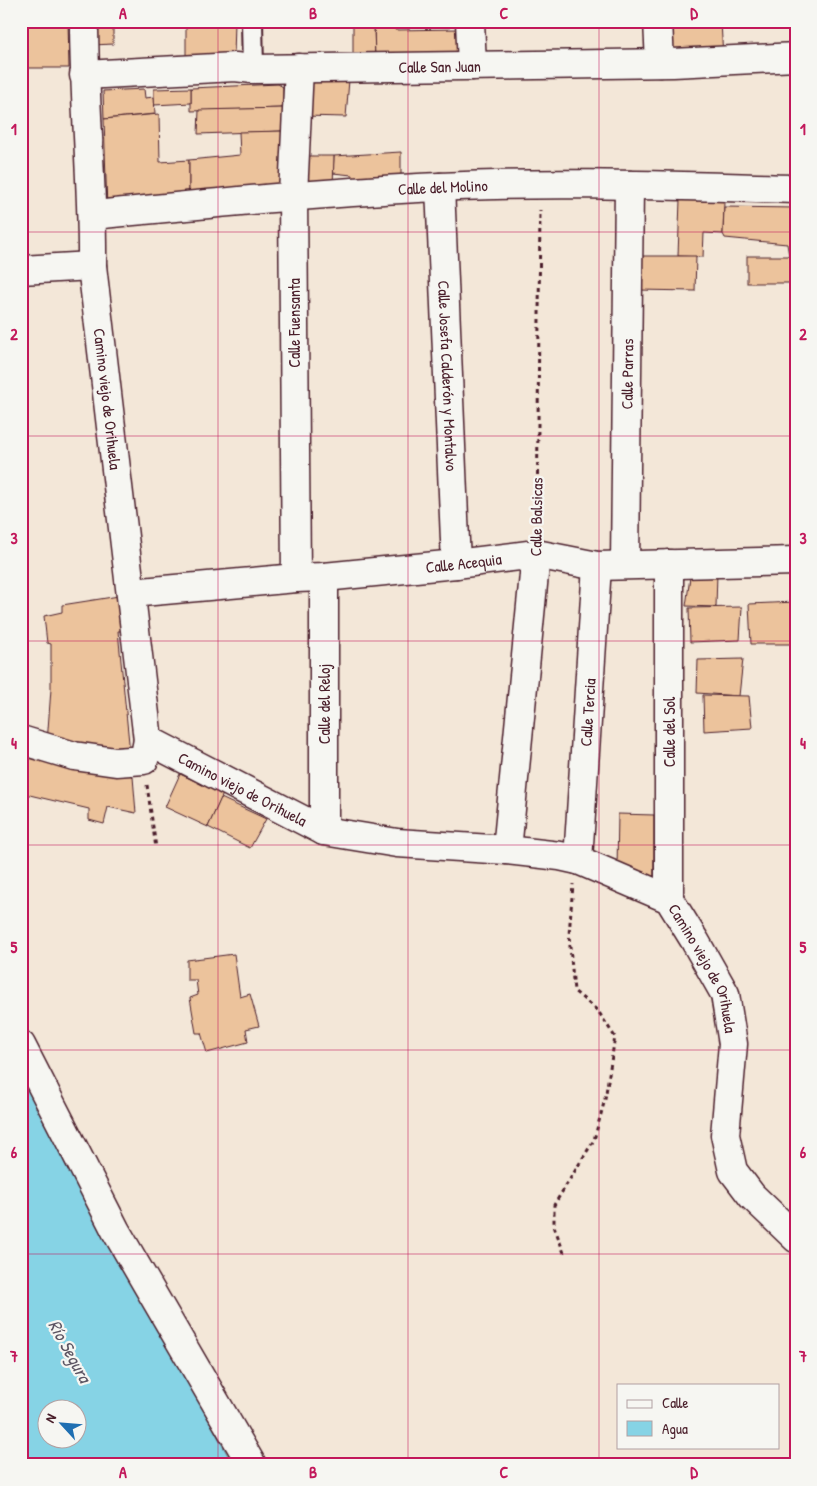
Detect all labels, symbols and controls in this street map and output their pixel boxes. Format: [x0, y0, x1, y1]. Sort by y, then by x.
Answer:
text: A [119, 2, 127, 24]
text: B [309, 2, 317, 24]
text: C [500, 2, 509, 24]
text: D [690, 2, 698, 24]
street label: Calle San Juan [398, 55, 481, 78]
text: 1 [11, 118, 17, 140]
text: 1 [800, 118, 806, 140]
street label: Calle del Molino [397, 174, 489, 200]
street label: Calle Fuensanta [283, 278, 305, 368]
street label: Calle Josefa Calderón y Montalvo [433, 280, 463, 472]
text: 2 [10, 323, 18, 345]
text: 2 [799, 323, 807, 345]
street label: Camino viejo de Orihuela [88, 327, 127, 471]
street label: Calle Parras [616, 338, 638, 410]
street label: Calle Balsicas [524, 477, 548, 557]
text: 3 [10, 527, 18, 549]
text: 3 [799, 527, 807, 549]
street label: Calle Acequia [425, 547, 503, 578]
street label: Calle del Reloj [313, 664, 335, 744]
street label: Calle Tercia [574, 678, 601, 747]
street label: Calle del Sol [658, 696, 680, 767]
text: 4 [11, 732, 17, 754]
text: 4 [800, 732, 806, 754]
street label: Camino viejo de Orihuela [174, 746, 311, 831]
street label: Camino viejo de Orihuela [663, 899, 742, 1034]
text: 5 [11, 936, 18, 958]
text: 5 [800, 936, 807, 958]
text: 6 [11, 1141, 18, 1163]
text: 6 [800, 1141, 807, 1163]
water label: Río Segura [43, 1315, 98, 1389]
text: 7 [9, 1345, 18, 1367]
text: 7 [798, 1345, 807, 1367]
legend [617, 1384, 780, 1448]
text: Calle [662, 1392, 689, 1413]
north arrow [38, 1398, 88, 1448]
text: N [40, 1410, 60, 1426]
text: Agua [662, 1418, 688, 1439]
text: A [119, 1461, 127, 1483]
text: B [309, 1461, 317, 1483]
text: C [500, 1461, 509, 1483]
text: D [690, 1461, 698, 1483]

